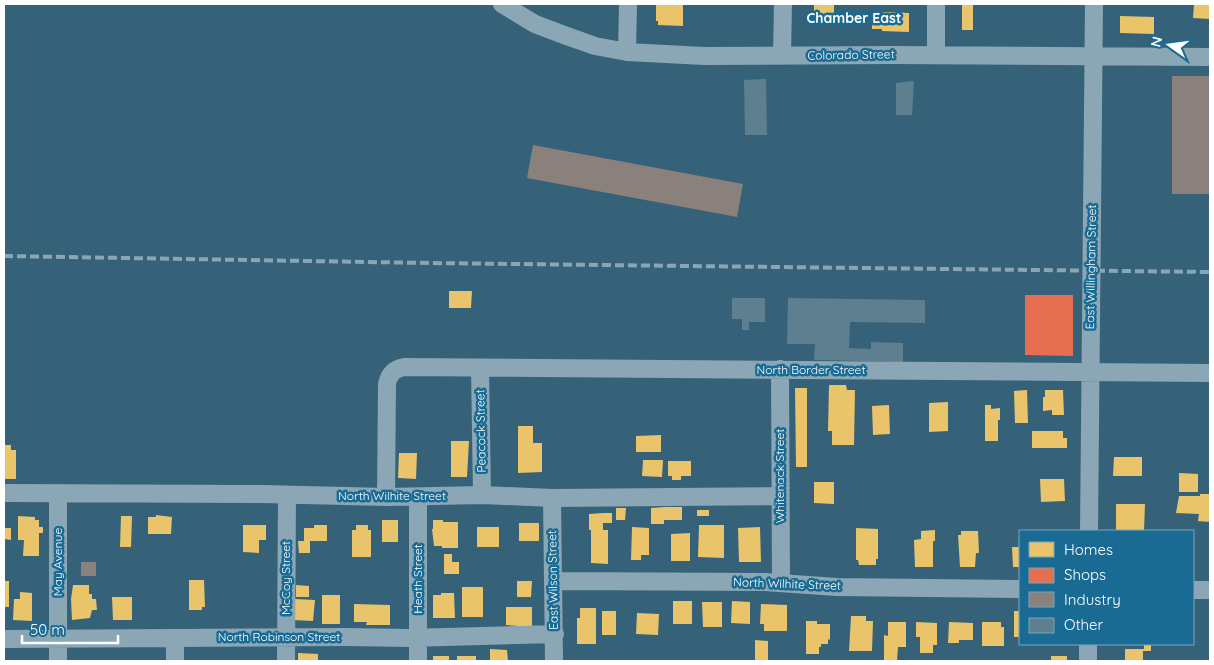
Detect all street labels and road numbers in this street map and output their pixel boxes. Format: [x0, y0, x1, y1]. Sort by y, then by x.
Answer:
street label: Colorado Street [807, 46, 895, 63]
street label: East Willingham Street [1082, 204, 1099, 330]
street label: North Border Street [757, 362, 865, 377]
street label: Peacock Street [472, 389, 489, 473]
street label: Whitenack Street [772, 429, 787, 523]
street label: North Wilhite Street [338, 488, 446, 503]
street label: May Avenue [50, 528, 65, 596]
street label: East Wilson Street [544, 530, 561, 630]
street label: McCoy Street [278, 541, 293, 615]
street label: Heath Street [410, 544, 425, 614]
street label: North Wilhite Street [733, 574, 841, 593]
street label: North Robinson Street [218, 629, 340, 644]

